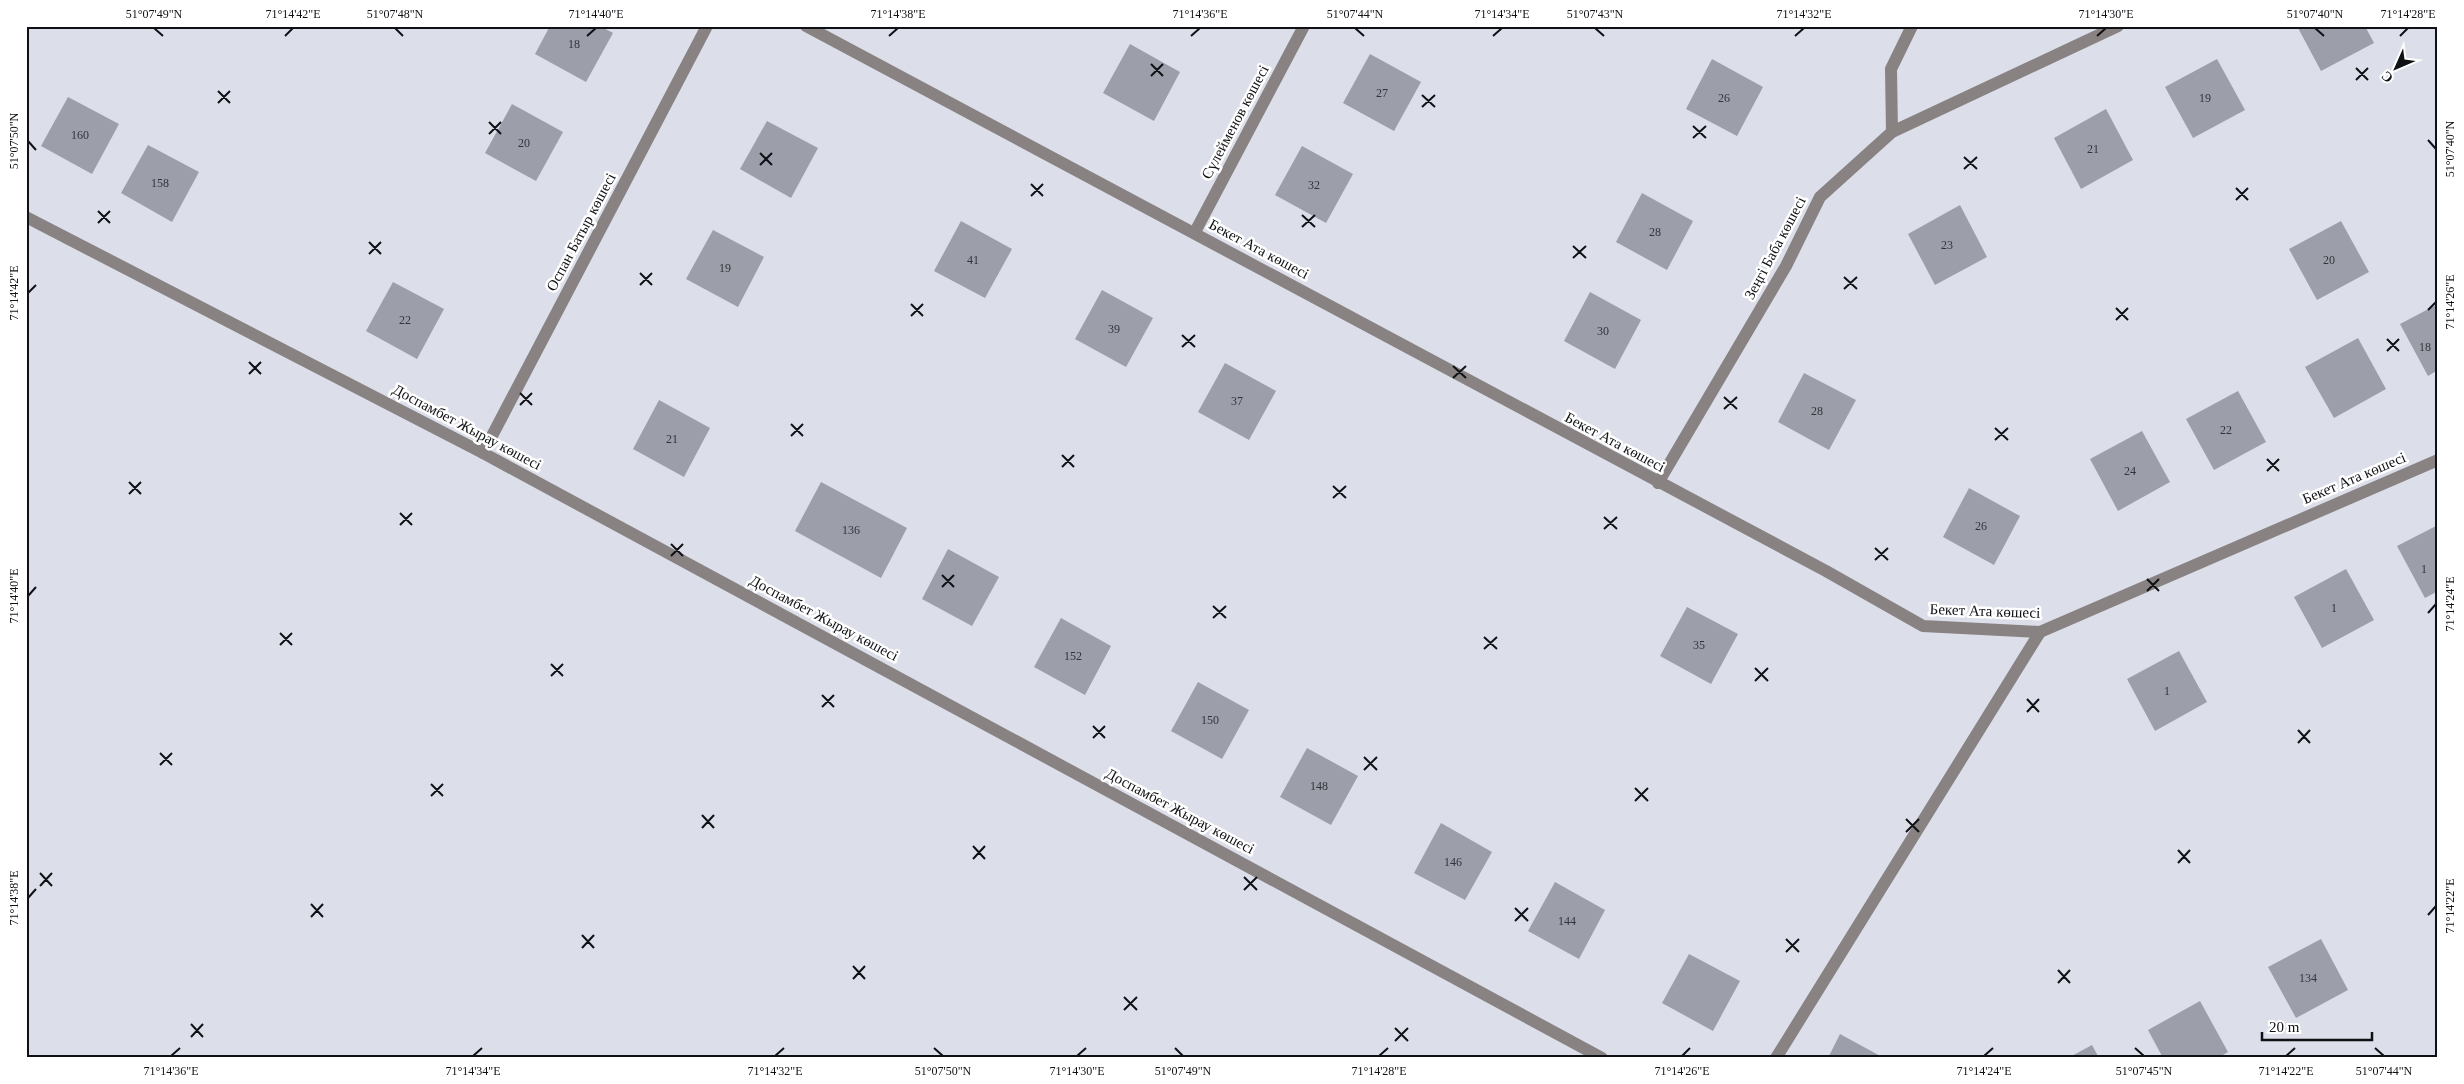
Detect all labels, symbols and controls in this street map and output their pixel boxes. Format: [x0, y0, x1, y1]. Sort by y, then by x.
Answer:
text: 51°07'49"N [126, 7, 183, 21]
text: 71°14'42"E [265, 7, 321, 21]
text: 51°07'48"N [367, 7, 424, 21]
text: 71°14'40"E [568, 7, 624, 21]
text: 71°14'38"E [870, 7, 926, 21]
text: 71°14'36"E [1172, 7, 1228, 21]
text: 51°07'44"N [1327, 7, 1384, 21]
text: 71°14'34"E [1474, 7, 1530, 21]
text: 51°07'43"N [1567, 7, 1624, 21]
text: 71°14'32"E [1776, 7, 1832, 21]
text: 71°14'30"E [2078, 7, 2134, 21]
text: 51°07'40"N [2287, 7, 2344, 21]
text: 71°14'28"E [2380, 7, 2436, 21]
house number: 18 [568, 37, 580, 51]
north arrow [2372, 42, 2422, 92]
street label: Сүлейменов көшесі [1198, 62, 1272, 182]
text: С [2378, 68, 2396, 86]
house number: 27 [1376, 86, 1388, 100]
house number: 26 [1718, 91, 1730, 105]
house number: 19 [2199, 91, 2211, 105]
text: 51°07'50"N [7, 112, 21, 169]
text: 51°07'40"N [2443, 120, 2457, 177]
house number: 160 [71, 128, 89, 142]
house number: 20 [518, 136, 530, 150]
house number: 21 [2087, 142, 2099, 156]
street label: Оспан Батыр көшесі [543, 170, 619, 294]
house number: 158 [151, 176, 169, 190]
house number: 32 [1308, 178, 1320, 192]
street label: Зеңгі Баба көшесі [1741, 194, 1809, 302]
street label: Бекет Ата көшесі [1206, 216, 1312, 282]
house number: 28 [1649, 225, 1661, 239]
house number: 23 [1941, 238, 1953, 252]
house number: 41 [967, 253, 979, 267]
house number: 20 [2323, 253, 2335, 267]
house number: 19 [719, 261, 731, 275]
text: 71°14'42"E [7, 265, 21, 321]
text: 71°14'26"E [2443, 274, 2457, 330]
house number: 22 [399, 313, 411, 327]
house number: 39 [1108, 322, 1120, 336]
house number: 30 [1597, 324, 1609, 338]
house number: 18 [2419, 340, 2431, 354]
street label: Доспамбет Жырау көшесі [390, 381, 544, 473]
house number: 37 [1231, 394, 1243, 408]
house number: 28 [1811, 404, 1823, 418]
street label: Бекет Ата көшесі [1562, 409, 1668, 475]
house number: 22 [2220, 423, 2232, 437]
house number: 21 [666, 432, 678, 446]
street label: Бекет Ата көшесі [2300, 449, 2408, 507]
house number: 24 [2124, 464, 2136, 478]
house number: 26 [1975, 519, 1987, 533]
house number: 136 [842, 523, 860, 537]
house number: 1 [2421, 562, 2427, 576]
text: 71°14'40"E [7, 568, 21, 624]
street label: Доспамбет Жырау көшесі [747, 572, 901, 664]
text: 71°14'24"E [2443, 576, 2457, 632]
street label: Бекет Ата көшесі [1929, 601, 2041, 621]
house number: 1 [2331, 601, 2337, 615]
house number: 35 [1693, 638, 1705, 652]
house number: 152 [1064, 649, 1082, 663]
house number: 1 [2164, 684, 2170, 698]
house number: 150 [1201, 713, 1219, 727]
street label: Доспамбет Жырау көшесі [1103, 765, 1257, 857]
house number: 148 [1310, 779, 1328, 793]
house number: 146 [1444, 855, 1462, 869]
text: 71°14'38"E [7, 870, 21, 926]
text: 71°14'22"E [2443, 878, 2457, 934]
house number: 144 [1558, 914, 1576, 928]
house number: 134 [2299, 971, 2317, 985]
scale bar [2262, 1009, 2372, 1041]
text: 20 m [2269, 1019, 2300, 1035]
text: 71°14'36"E [143, 1064, 199, 1078]
text: 71°14'34"E [445, 1064, 501, 1078]
text: 71°14'32"E [747, 1064, 803, 1078]
text: 51°07'50"N [915, 1064, 972, 1078]
text: 71°14'30"E [1049, 1064, 1105, 1078]
text: 51°07'49"N [1155, 1064, 1212, 1078]
text: 71°14'28"E [1351, 1064, 1407, 1078]
text: 71°14'26"E [1654, 1064, 1710, 1078]
text: 71°14'24"E [1956, 1064, 2012, 1078]
text: 51°07'45"N [2116, 1064, 2173, 1078]
text: 71°14'22"E [2258, 1064, 2314, 1078]
text: 51°07'44"N [2356, 1064, 2413, 1078]

